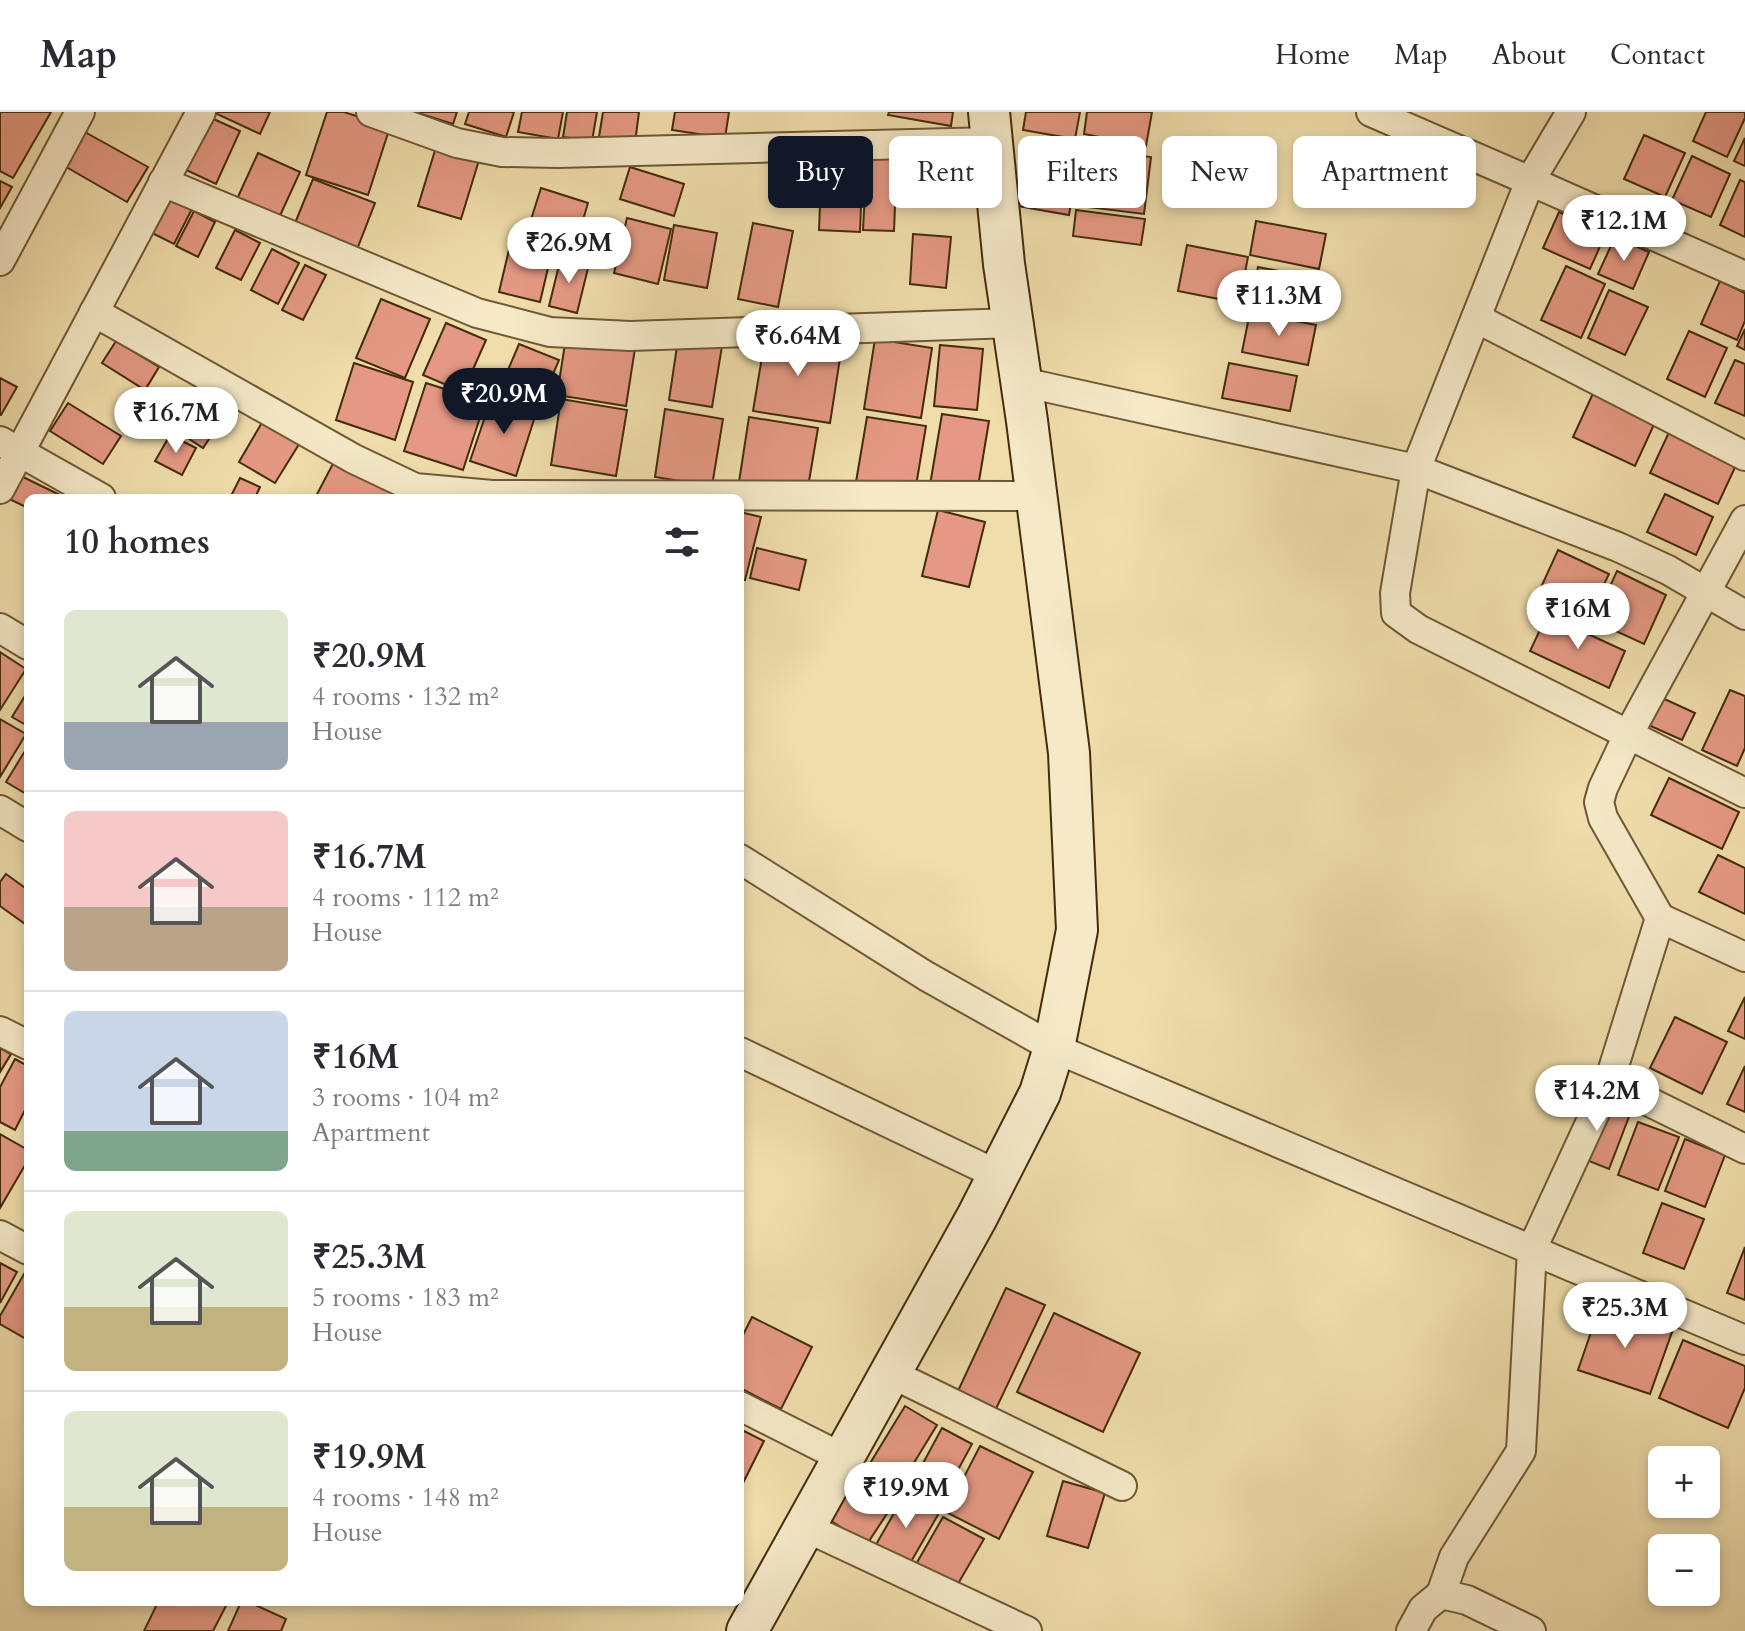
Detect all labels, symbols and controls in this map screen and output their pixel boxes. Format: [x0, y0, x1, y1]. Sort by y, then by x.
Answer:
text: Map [40, 29, 117, 81]
text: Home [1275, 36, 1350, 74]
text: Map [1394, 36, 1448, 74]
text: About [1492, 36, 1566, 74]
text: Contact [1610, 36, 1705, 74]
chip: Buy [768, 136, 873, 208]
chip: Rent [889, 136, 1002, 208]
chip: Filters [1018, 136, 1146, 208]
chip: New [1162, 136, 1277, 208]
chip: Apartment [1293, 136, 1476, 208]
pin: ₹12.1M [1559, 195, 1689, 263]
text: ₹12.1M [1580, 203, 1668, 238]
pin: ₹26.9M [504, 217, 634, 285]
text: ₹26.9M [525, 225, 613, 260]
pin: ₹11.3M [1214, 270, 1344, 338]
text: ₹11.3M [1235, 278, 1323, 313]
pin: ₹6.64M [733, 310, 863, 378]
text: ₹6.64M [754, 318, 842, 353]
pin: ₹20.9M [439, 368, 569, 436]
text: ₹20.9M [460, 376, 548, 411]
pin: ₹16.7M [111, 387, 241, 455]
text: ₹16.7M [132, 395, 220, 430]
text: 10 homes [64, 519, 210, 565]
icon: filters [660, 520, 704, 564]
pin: ₹16M [1531, 583, 1625, 651]
text: ₹16M [1545, 591, 1611, 626]
text: ₹20.9M [312, 633, 427, 679]
icon: home [128, 642, 224, 738]
text: 4 rooms · 132 m² [312, 679, 499, 714]
text: House [312, 714, 383, 749]
text: ₹16.7M [312, 834, 427, 880]
icon: home [128, 843, 224, 939]
text: 4 rooms · 112 m² [312, 880, 499, 915]
text: House [312, 915, 383, 950]
text: ₹16M [312, 1034, 399, 1080]
icon: home [128, 1043, 224, 1139]
pin: ₹14.2M [1532, 1065, 1662, 1133]
text: ₹14.2M [1553, 1073, 1641, 1108]
text: 3 rooms · 104 m² [312, 1080, 499, 1115]
text: Apartment [312, 1115, 430, 1150]
text: ₹25.3M [312, 1234, 427, 1280]
icon: home [128, 1243, 224, 1339]
text: 5 rooms · 183 m² [312, 1280, 499, 1315]
pin: ₹25.3M [1560, 1282, 1690, 1350]
text: ₹25.3M [1581, 1290, 1669, 1325]
text: House [312, 1315, 383, 1350]
text: ₹19.9M [312, 1434, 427, 1480]
icon: home [128, 1443, 224, 1539]
map controls [1648, 1446, 1720, 1606]
button: + [1648, 1446, 1720, 1518]
pin: ₹19.9M [841, 1462, 971, 1530]
text: ₹19.9M [862, 1470, 950, 1505]
text: 4 rooms · 148 m² [312, 1480, 499, 1515]
text: House [312, 1515, 383, 1550]
button: − [1648, 1534, 1720, 1606]

